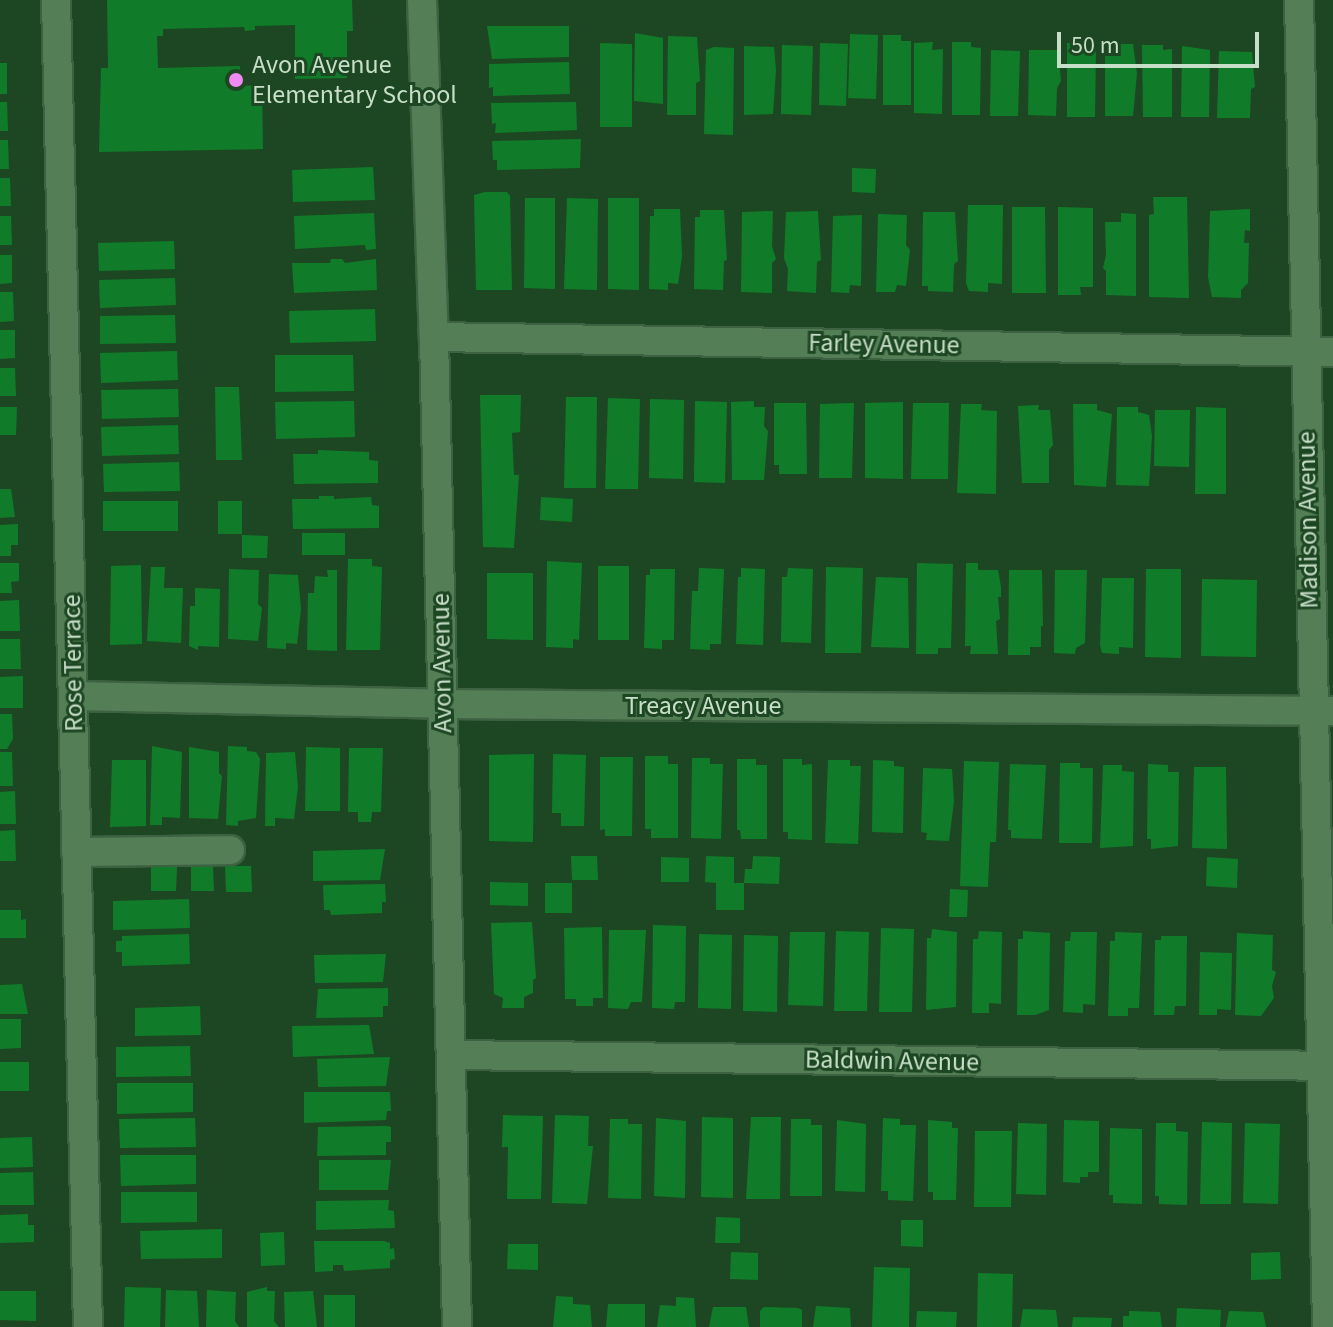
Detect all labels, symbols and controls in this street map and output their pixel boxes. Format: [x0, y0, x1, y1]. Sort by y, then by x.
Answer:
scale bar [1061, 16, 1263, 66]
text: 50 m [1071, 28, 1120, 63]
place label: Avon Avenue Elementary School [252, 49, 457, 110]
marker: Avon Avenue Elementary School [227, 71, 245, 89]
street label: Farley Avenue [808, 327, 960, 361]
street label: Madison Avenue [1291, 431, 1325, 609]
street label: Avon Avenue [425, 593, 459, 733]
street label: Rose Terrace [56, 594, 90, 732]
street label: Treacy Avenue [625, 690, 781, 722]
street label: Baldwin Avenue [805, 1044, 979, 1078]

